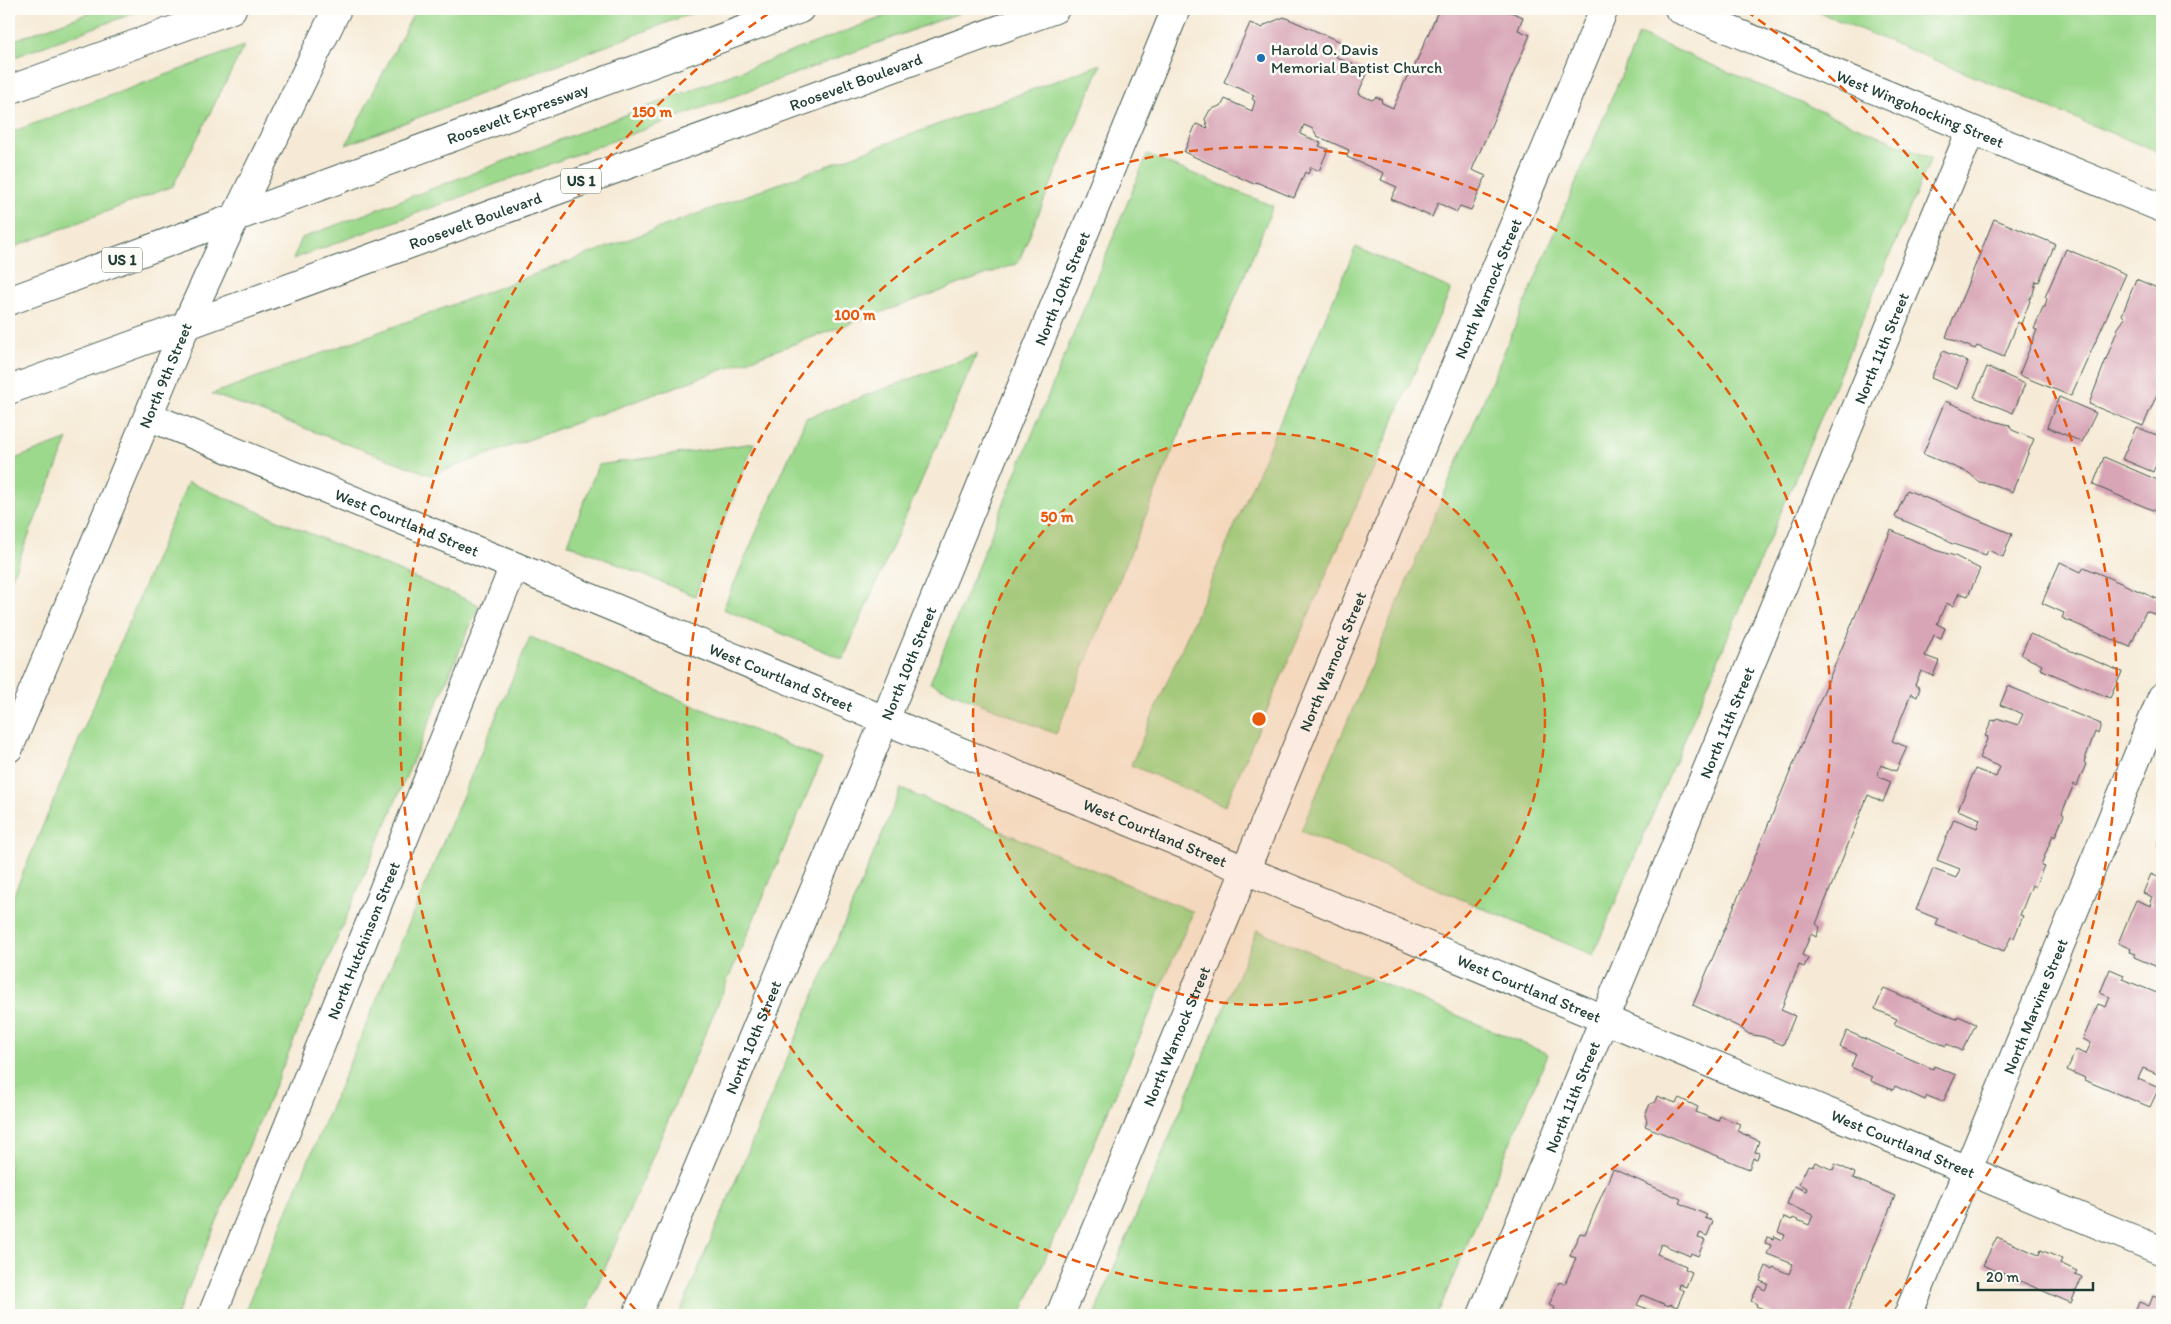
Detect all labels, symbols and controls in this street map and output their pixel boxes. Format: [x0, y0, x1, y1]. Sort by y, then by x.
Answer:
place label: Harold O. Davis Memorial Baptist Church [1271, 40, 1442, 77]
street label: Roosevelt Boulevard [787, 49, 925, 114]
marker: Harold O. Davis Memorial Baptist Church [1255, 52, 1267, 64]
street label: West Wingohocking Street [1834, 65, 2007, 151]
street label: Roosevelt Expressway [444, 78, 591, 148]
text: 150 m [632, 103, 672, 121]
road number: US 1 [561, 168, 601, 194]
street label: Roosevelt Boulevard [406, 187, 544, 253]
street label: North Warnock Street [1450, 216, 1525, 361]
street label: North 10th Street [1030, 229, 1093, 348]
road number: US 1 [102, 248, 142, 272]
street label: North 11th Street [1850, 290, 1912, 407]
text: 100 m [834, 306, 876, 324]
street label: North 9th Street [135, 320, 195, 431]
street label: West Courtland Street [332, 484, 482, 560]
text: 50 m [1040, 508, 1074, 526]
street label: North Warnock Street [1295, 588, 1370, 734]
street label: North 10th Street [876, 603, 940, 723]
street label: West Courtland Street [706, 639, 856, 715]
street label: North 11th Street [1695, 664, 1758, 781]
centre of rings [1250, 710, 1268, 728]
street label: West Courtland Street [1080, 794, 1230, 871]
street label: North Hutchinson Street [323, 859, 403, 1022]
street label: North Marvine Street [1999, 935, 2071, 1077]
street label: West Courtland Street [1454, 950, 1604, 1026]
street label: North Warnock Street [1138, 963, 1214, 1109]
street label: North 10th Street [721, 978, 785, 1097]
street label: North 11th Street [1541, 1038, 1603, 1155]
street label: West Courtland Street [1828, 1105, 1978, 1182]
scale bar [1978, 1259, 2094, 1291]
text: 20 m [1986, 1268, 2020, 1286]

